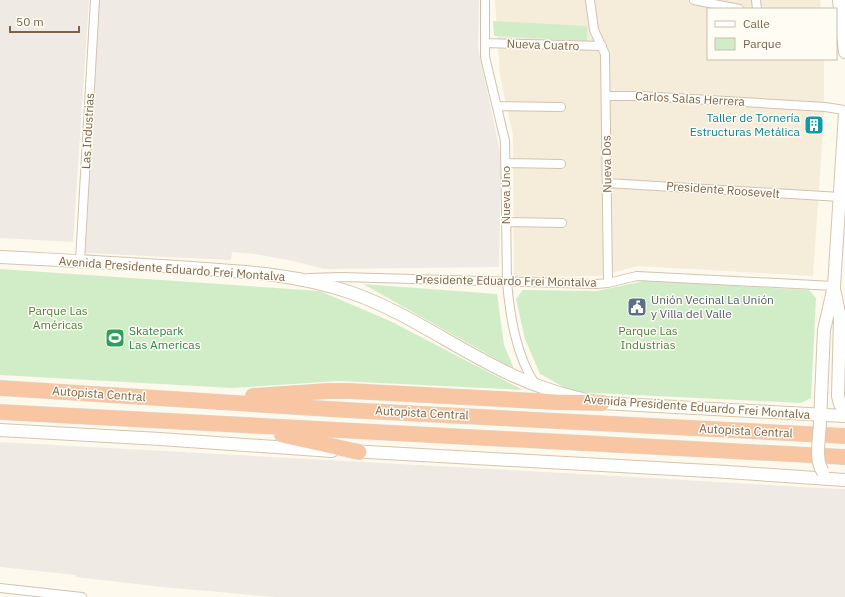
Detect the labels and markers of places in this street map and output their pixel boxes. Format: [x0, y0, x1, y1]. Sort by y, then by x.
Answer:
place label: Taller de Tornería Estructuras Metálica [690, 110, 801, 139]
building icon: Taller de Tornería Estructuras Metálica [803, 114, 825, 136]
place label: Unión Vecinal La Unión y Villa del Valle [651, 292, 774, 321]
public building icon: Unión Vecinal La Unión y Villa del Valle [626, 296, 648, 318]
place label: Skatepark Las Americas [129, 323, 201, 352]
sports icon: Skatepark Las Americas [104, 327, 126, 349]

